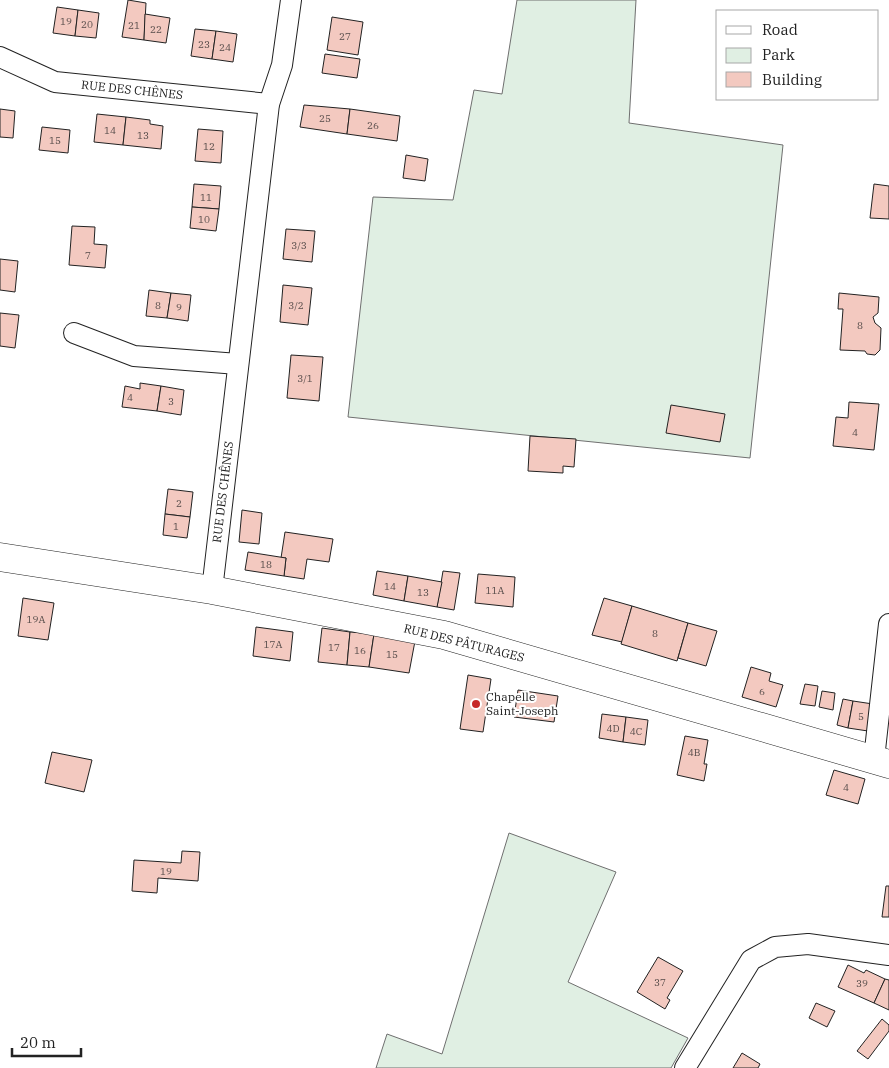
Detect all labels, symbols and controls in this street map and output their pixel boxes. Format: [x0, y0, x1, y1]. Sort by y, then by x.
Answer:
legend [716, 10, 879, 100]
house number: 19 [60, 15, 72, 28]
house number: 20 [81, 18, 93, 31]
house number: 21 [128, 19, 140, 32]
text: Road [762, 20, 798, 39]
house number: 22 [150, 23, 162, 36]
house number: 27 [339, 30, 351, 43]
house number: 23 [198, 38, 210, 51]
house number: 24 [219, 41, 231, 54]
text: Park [762, 45, 795, 64]
text: Building [762, 70, 822, 89]
street label: RUE DES CHÊNES [80, 77, 184, 102]
house number: 25 [319, 112, 331, 125]
house number: 26 [367, 119, 379, 132]
house number: 14 [104, 124, 116, 137]
house number: 13 [137, 129, 149, 142]
house number: 15 [49, 134, 61, 147]
house number: 12 [203, 140, 215, 153]
house number: 11 [200, 191, 212, 204]
house number: 10 [198, 213, 210, 226]
house number: 3/3 [291, 239, 307, 252]
house number: 7 [85, 249, 91, 262]
house number: 8 [155, 299, 161, 312]
house number: 3/2 [288, 299, 304, 312]
house number: 9 [176, 301, 182, 314]
house number: 8 [857, 319, 863, 332]
house number: 3/1 [297, 372, 313, 385]
house number: 4 [127, 391, 133, 404]
house number: 3 [168, 395, 174, 408]
house number: 4 [852, 426, 858, 439]
street label: RUE DES CHÊNES [209, 440, 236, 544]
house number: 2 [176, 497, 182, 510]
house number: 1 [173, 520, 179, 533]
house number: 18 [260, 558, 272, 571]
house number: 14 [384, 580, 396, 593]
house number: 11A [486, 584, 505, 597]
house number: 13 [417, 586, 429, 599]
house number: 19A [27, 613, 46, 626]
street label: RUE DES PÂTURAGES [402, 620, 526, 665]
house number: 8 [652, 627, 658, 640]
house number: 17A [264, 638, 283, 651]
house number: 17 [328, 641, 340, 654]
house number: 16 [354, 644, 366, 657]
house number: 15 [386, 648, 398, 661]
house number: 6 [759, 685, 765, 698]
place label: Chapelle Saint-Joseph [486, 689, 559, 718]
marker: Chapelle Saint-Joseph [470, 698, 482, 710]
house number: 5 [858, 710, 864, 723]
house number: 4D [606, 722, 620, 735]
house number: 4C [630, 725, 642, 738]
house number: 4B [688, 746, 701, 759]
house number: 4 [843, 781, 849, 794]
house number: 19 [160, 865, 172, 878]
house number: 37 [654, 976, 666, 989]
house number: 39 [856, 977, 868, 990]
scale bar [12, 1026, 81, 1058]
text: 20 m [20, 1033, 56, 1052]

